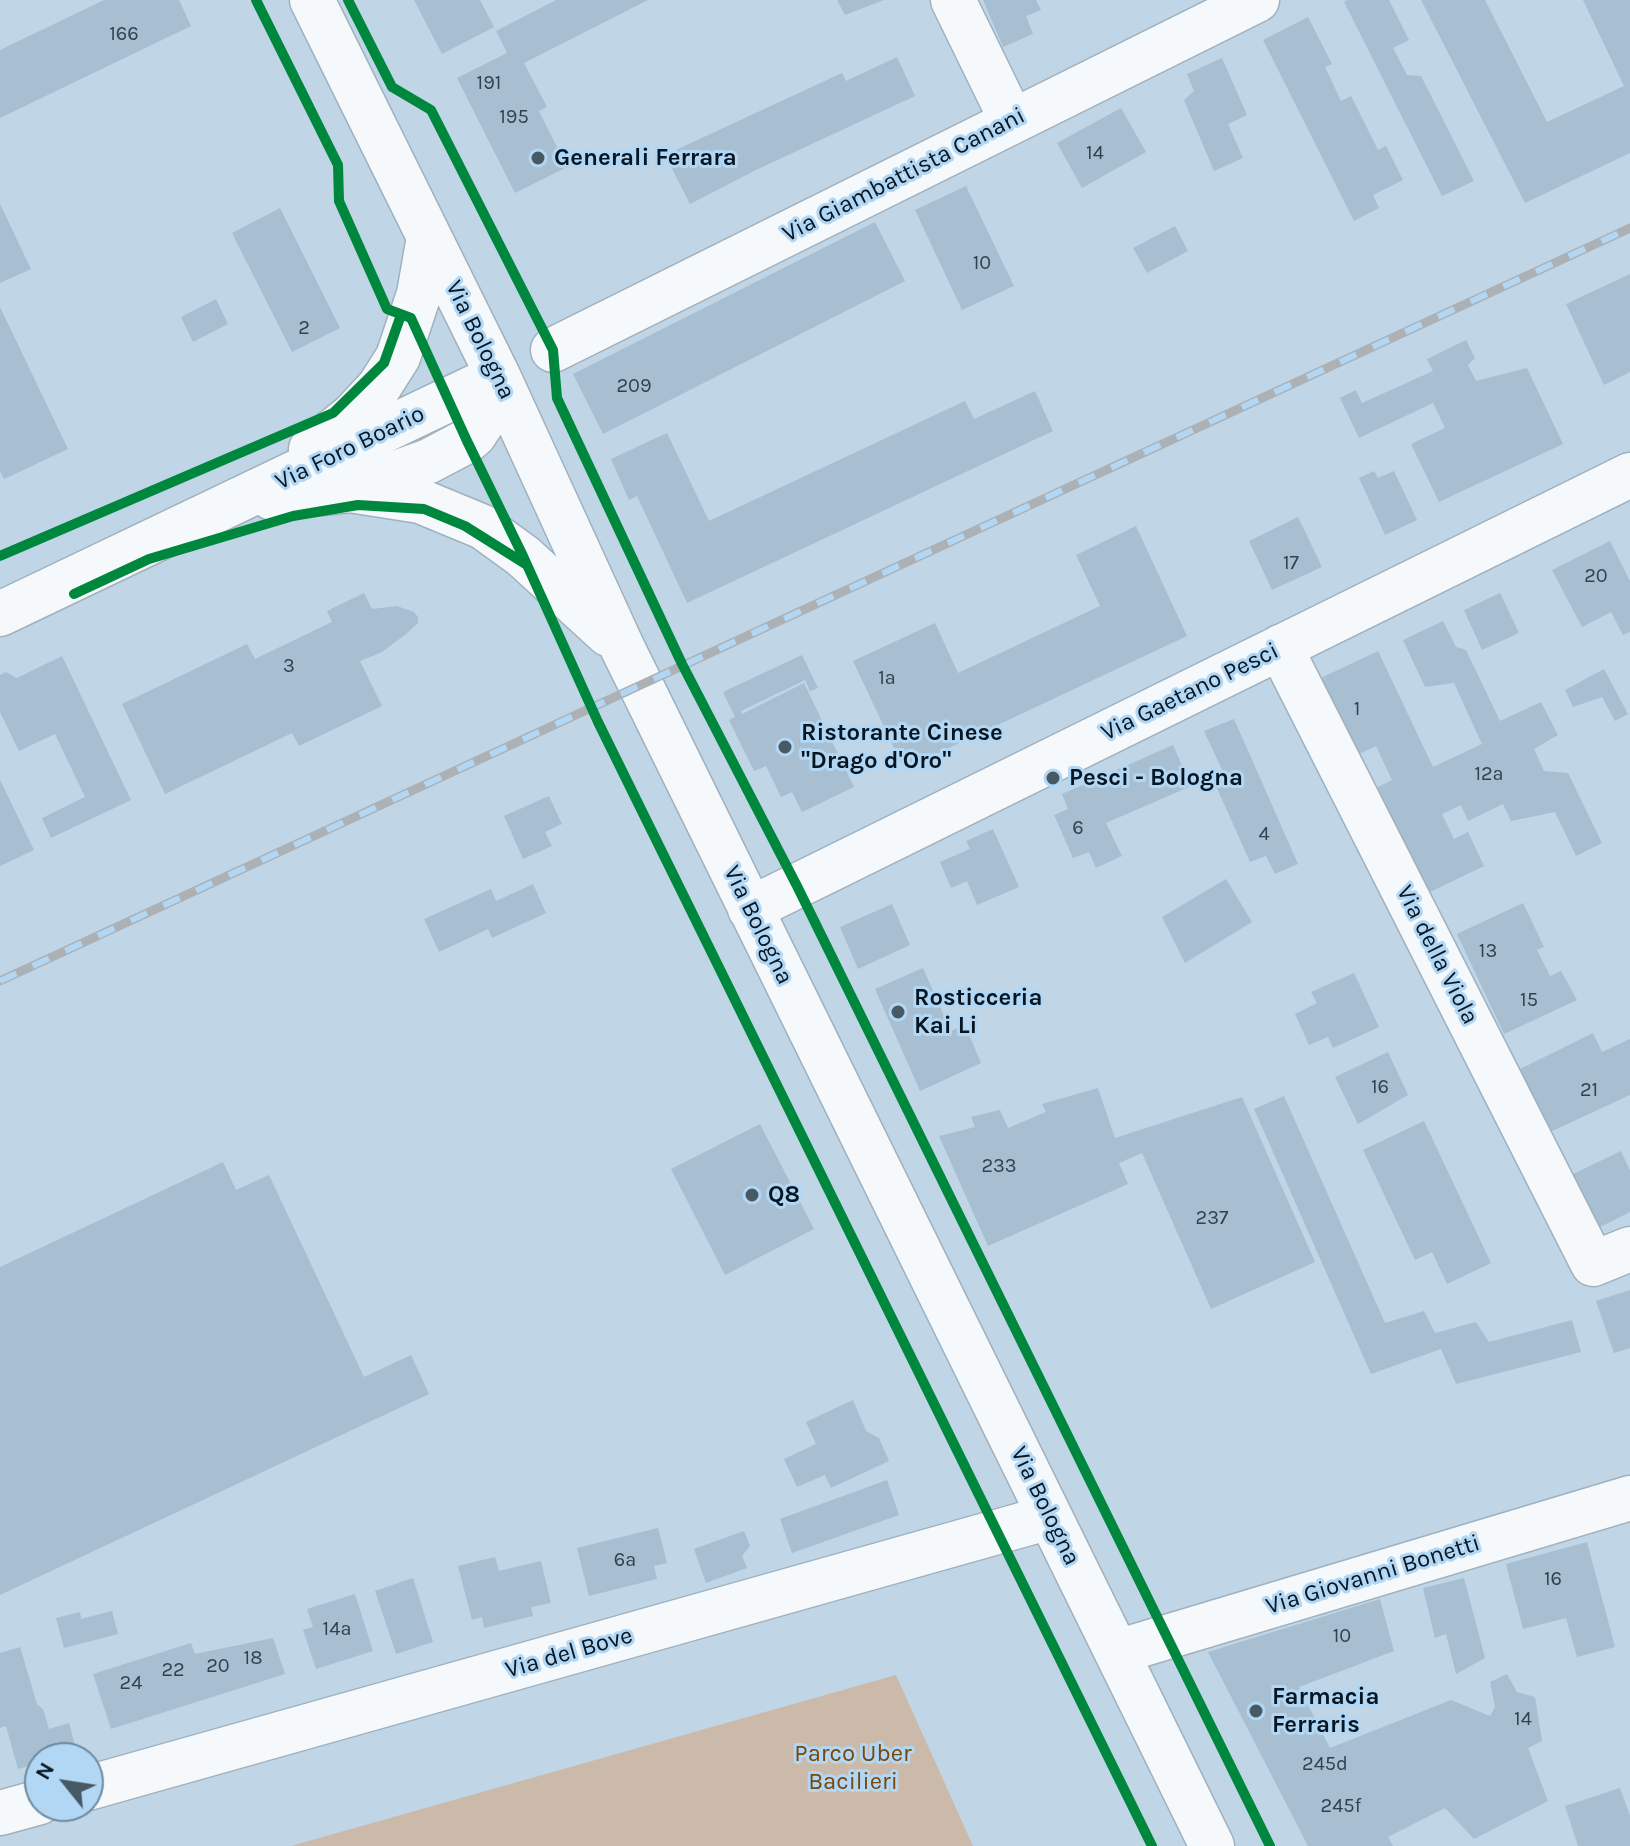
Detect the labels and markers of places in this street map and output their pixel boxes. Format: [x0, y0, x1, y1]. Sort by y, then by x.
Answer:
place label: Generali Ferrara [554, 144, 737, 172]
marker: Generali Ferrara [529, 149, 547, 167]
place label: Ristorante Cinese "Drago d'Oro" [801, 719, 1003, 775]
marker: Ristorante Cinese "Drago d'Oro" [776, 738, 794, 756]
place label: Pesci - Bologna [1069, 764, 1243, 792]
marker: Pesci - Bologna [1044, 769, 1062, 787]
place label: Rosticceria Kai Li [914, 984, 1042, 1040]
marker: Rosticceria Kai Li [889, 1003, 907, 1021]
place label: Q8 [768, 1181, 800, 1209]
marker: Q8 [743, 1186, 761, 1204]
place label: Farmacia Ferraris [1272, 1683, 1379, 1739]
marker: Farmacia Ferraris [1247, 1702, 1265, 1720]

